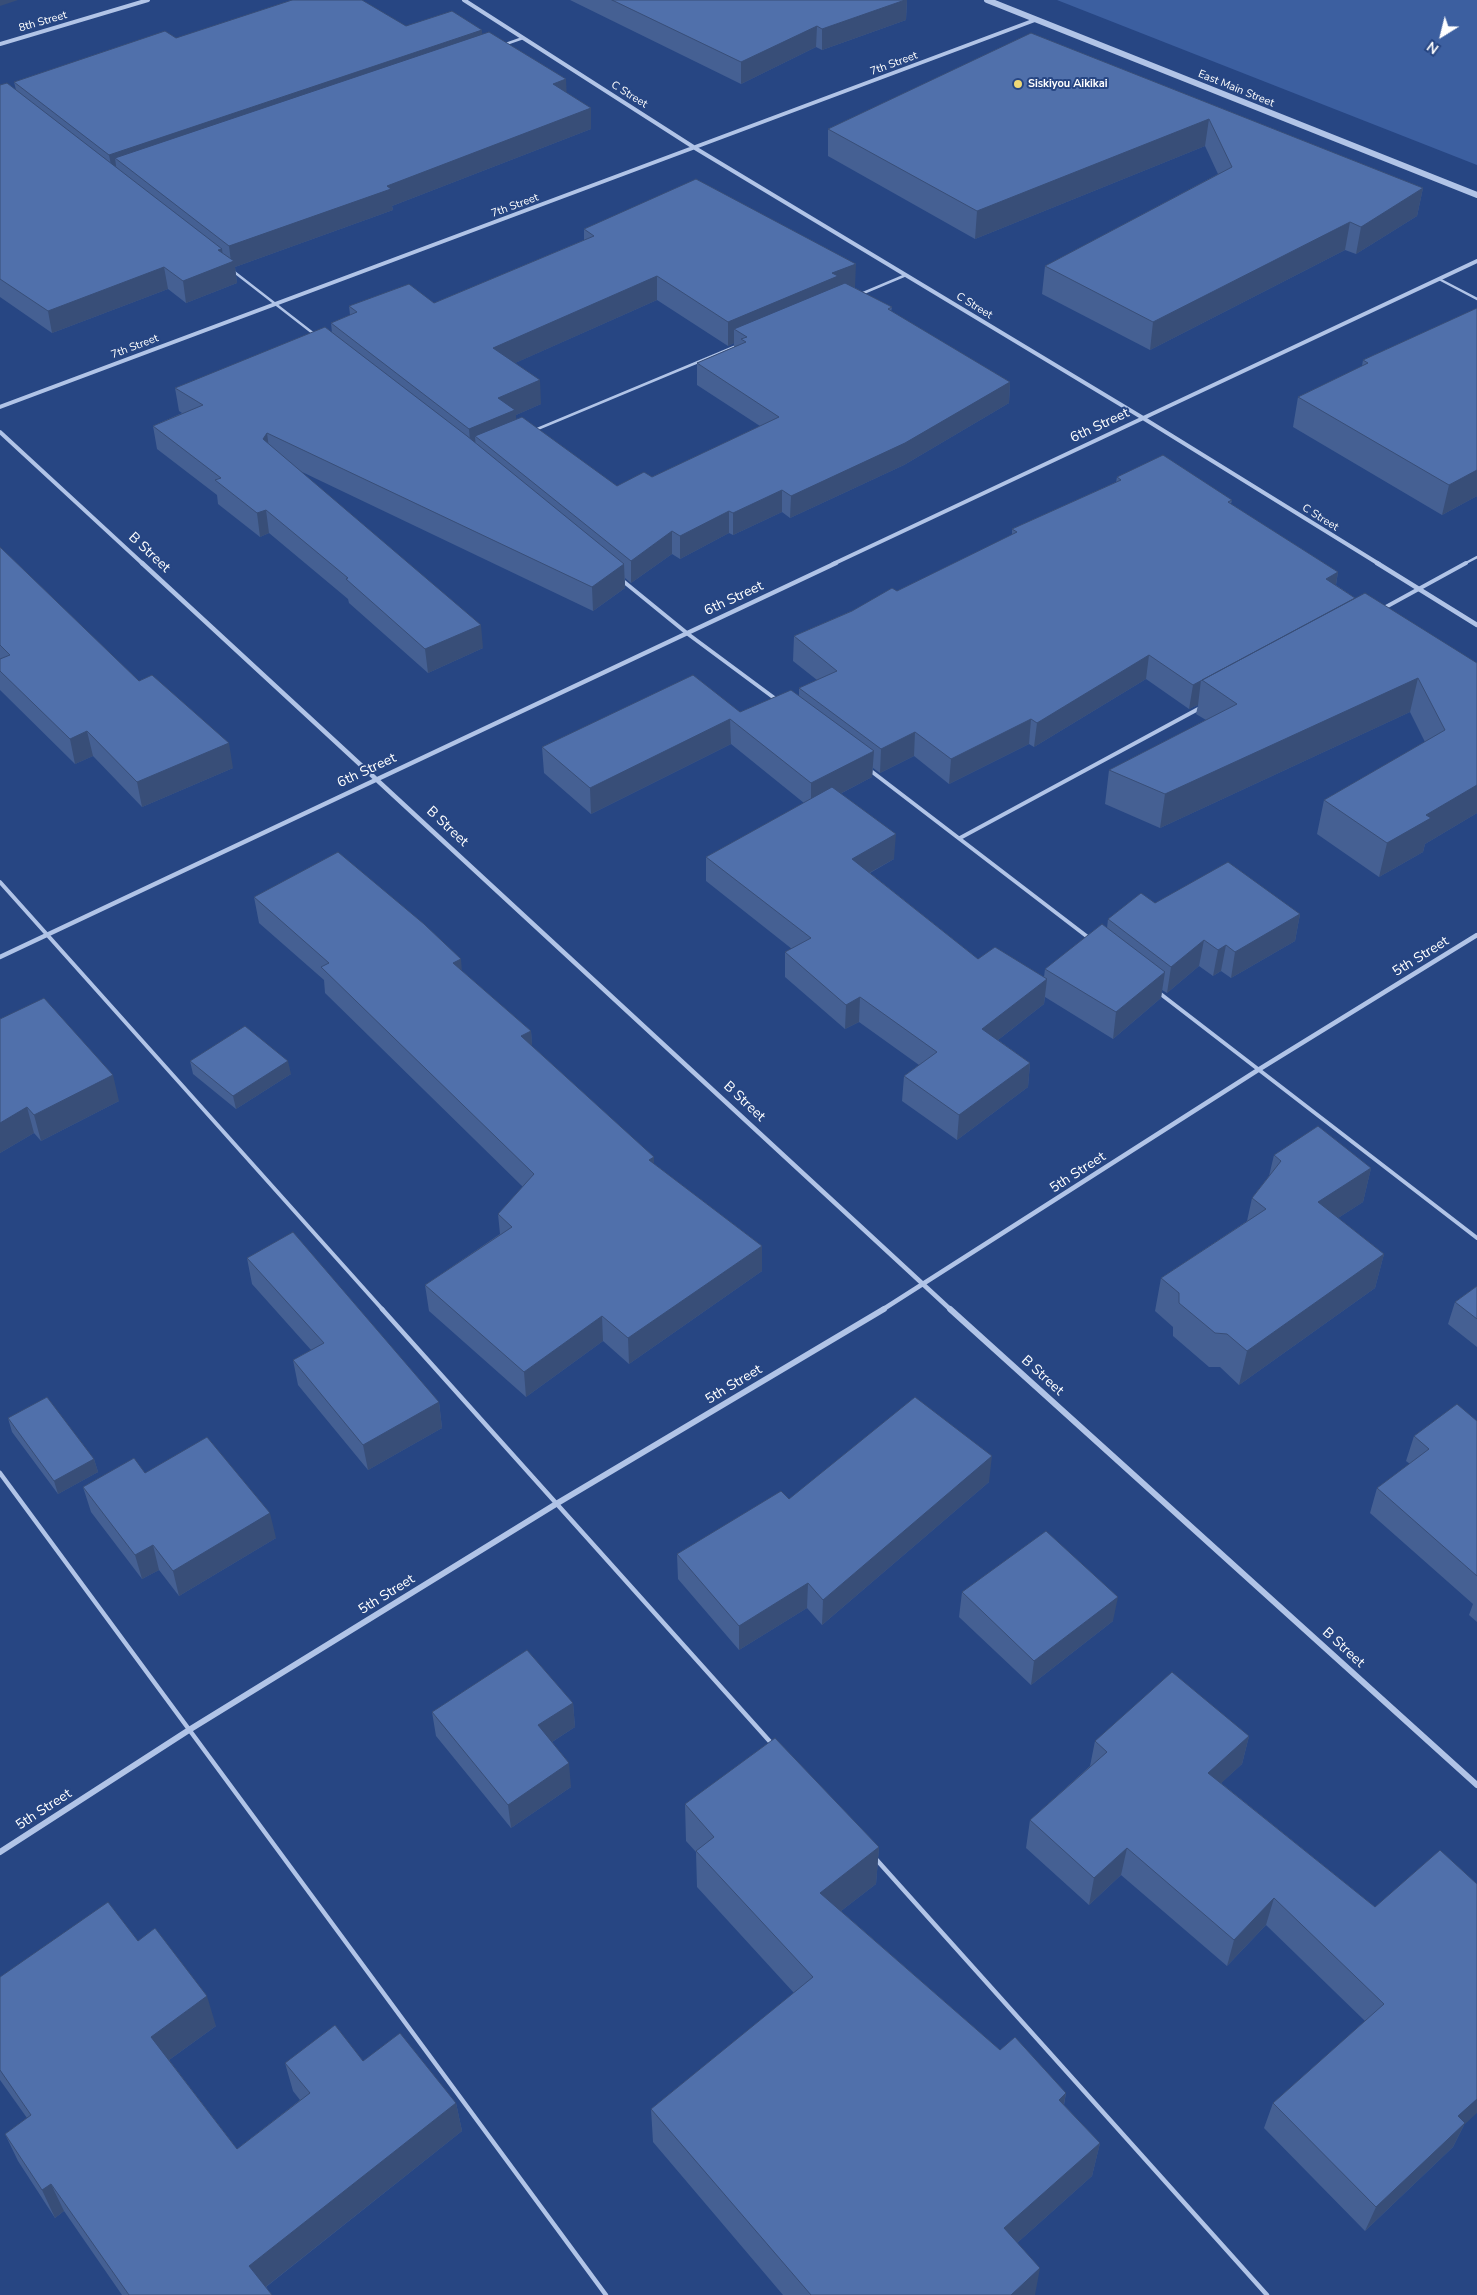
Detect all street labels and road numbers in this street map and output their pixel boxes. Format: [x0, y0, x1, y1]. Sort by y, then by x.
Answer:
street label: 8th Street [17, 9, 69, 35]
street label: 7th Street [868, 49, 920, 79]
street label: East Main Street [1196, 68, 1276, 110]
street label: C Street [608, 79, 650, 111]
street label: 7th Street [489, 191, 541, 221]
street label: C Street [953, 290, 995, 322]
street label: 7th Street [110, 332, 160, 362]
street label: 6th Street [1068, 405, 1132, 447]
street label: C Street [1299, 502, 1341, 534]
street label: B Street [125, 529, 173, 577]
street label: 6th Street [702, 578, 766, 620]
street label: 6th Street [335, 750, 399, 792]
street label: B Street [423, 803, 471, 851]
street label: 5th Street [1390, 933, 1452, 981]
street label: B Street [720, 1078, 768, 1126]
street label: 5th Street [1047, 1149, 1109, 1197]
street label: B Street [1017, 1353, 1067, 1399]
street label: 5th Street [703, 1362, 765, 1408]
street label: 5th Street [356, 1571, 418, 1619]
street label: B Street [1318, 1625, 1368, 1671]
street label: 5th Street [13, 1786, 75, 1834]

